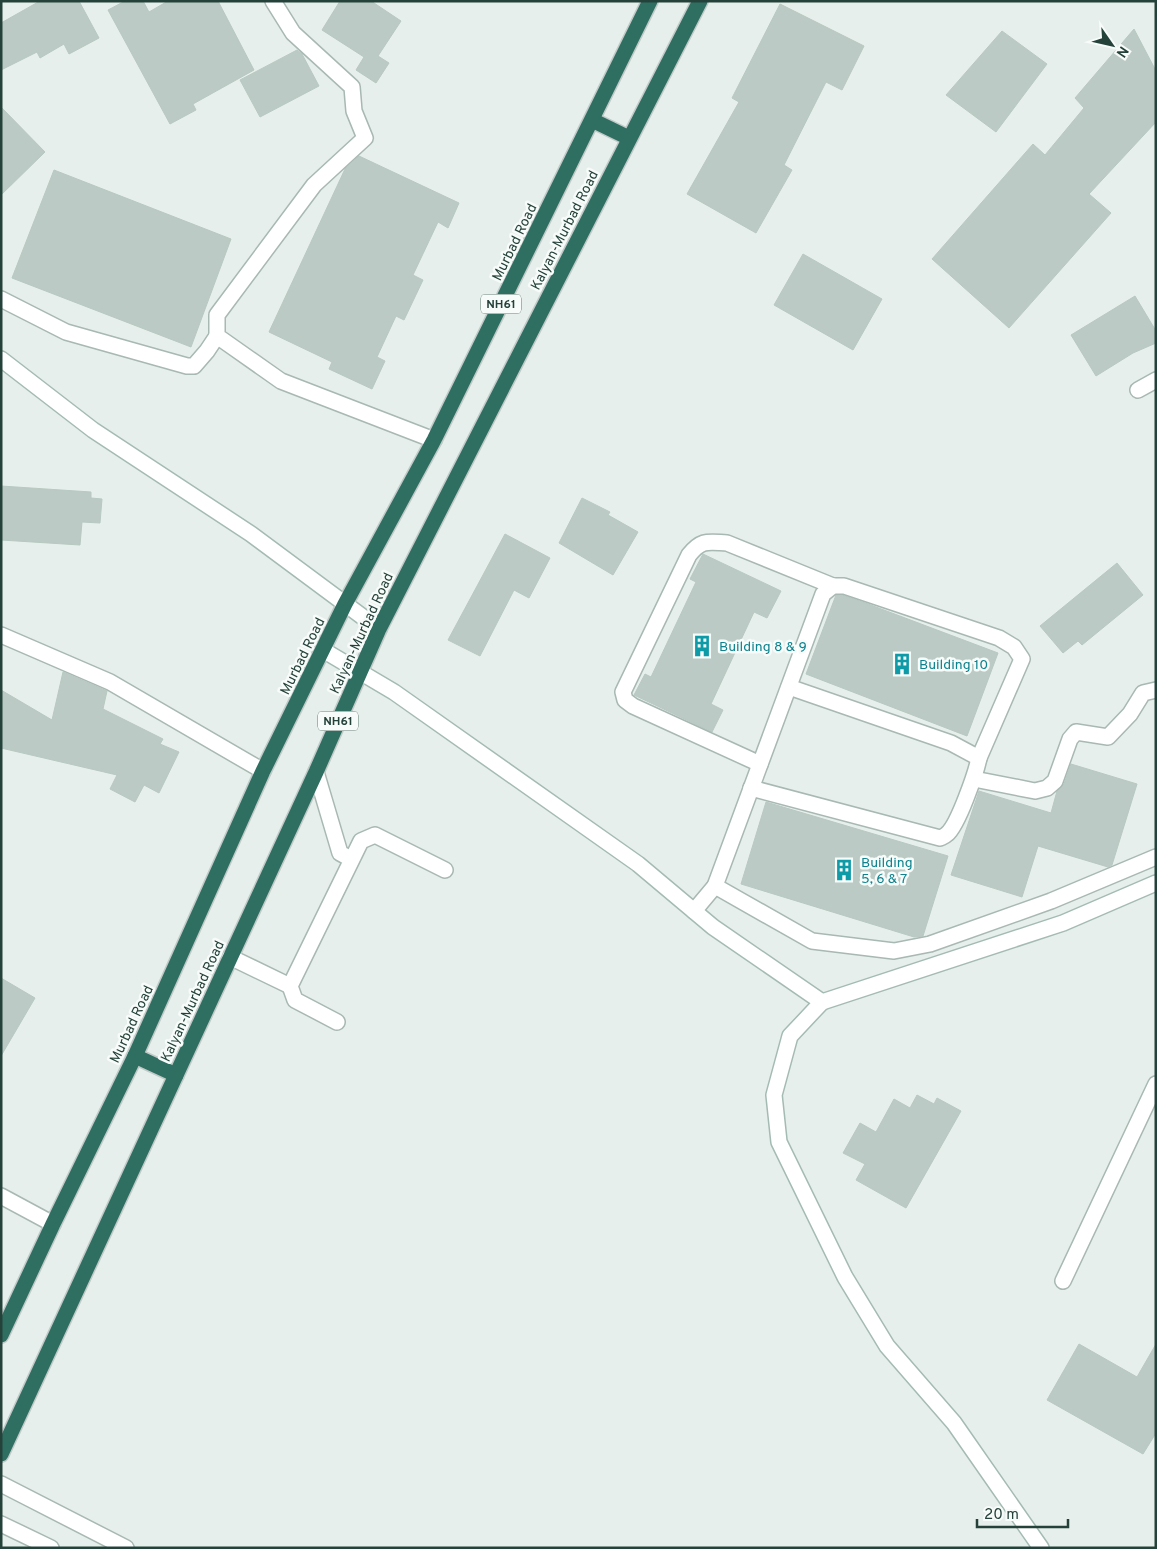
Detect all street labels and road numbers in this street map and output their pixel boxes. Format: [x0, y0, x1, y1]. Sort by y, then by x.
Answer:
street label: Kalyan-Murbad Road [528, 168, 603, 293]
street label: Murbad Road [489, 201, 541, 284]
road number: NH61 [481, 294, 521, 314]
street label: Kalyan-Murbad Road [327, 570, 398, 697]
street label: Murbad Road [277, 615, 329, 698]
road number: NH61 [318, 711, 358, 730]
street label: Kalyan-Murbad Road [158, 938, 229, 1065]
street label: Murbad Road [107, 983, 158, 1066]

